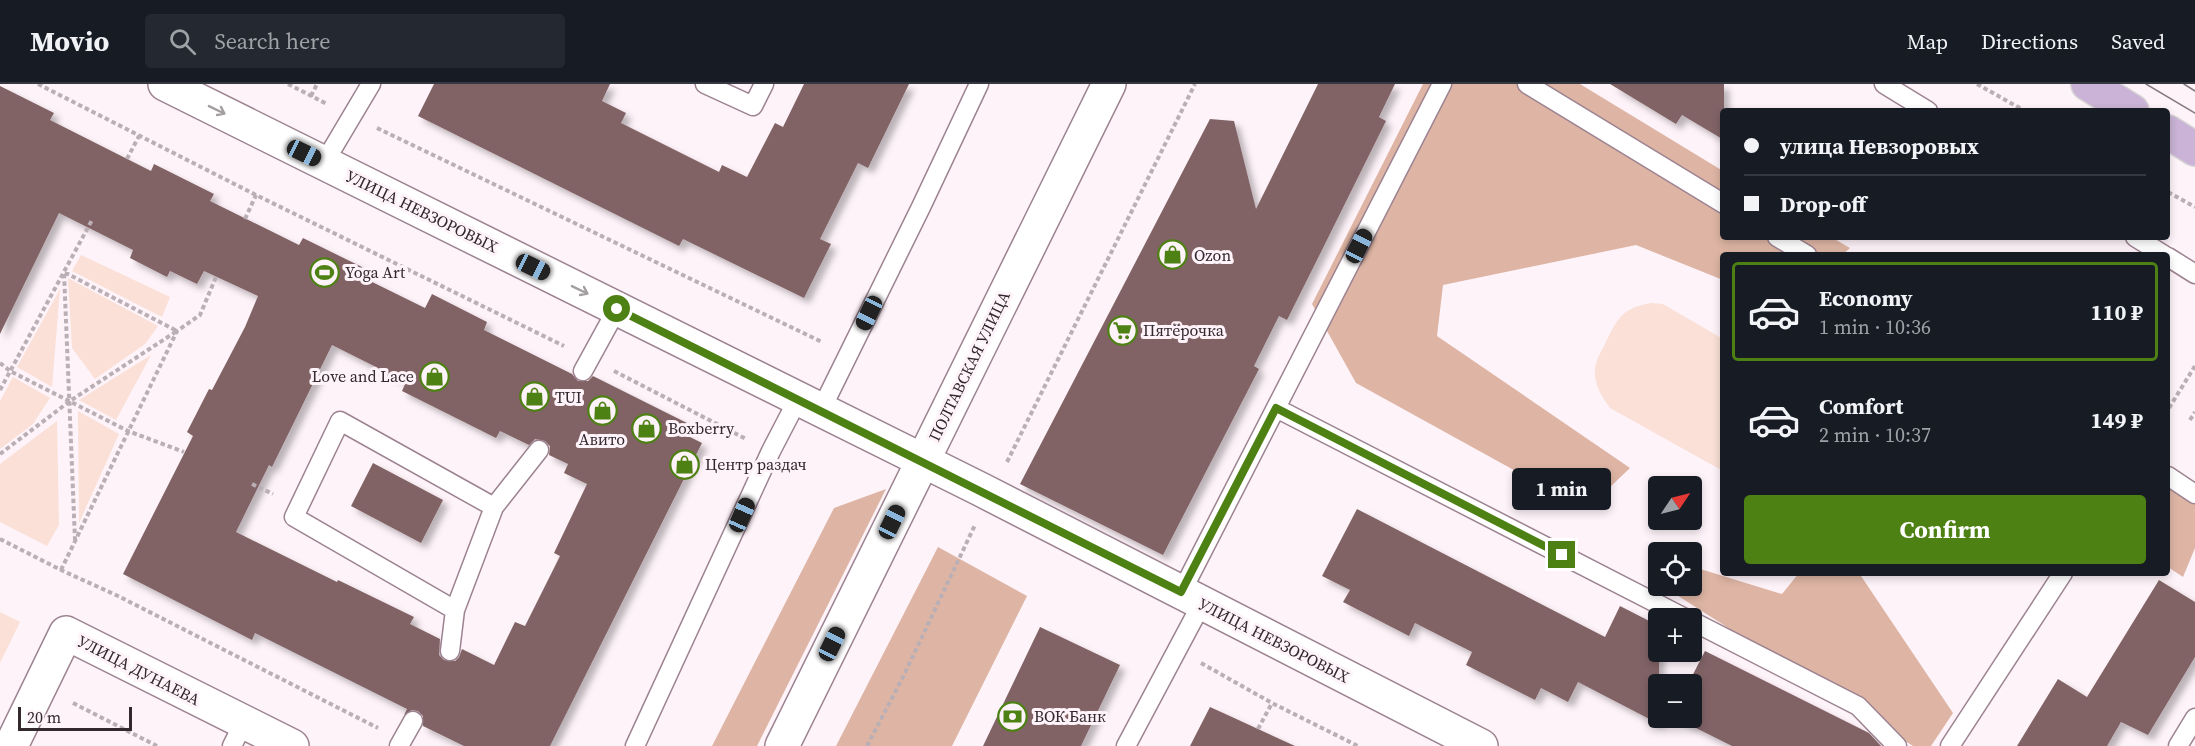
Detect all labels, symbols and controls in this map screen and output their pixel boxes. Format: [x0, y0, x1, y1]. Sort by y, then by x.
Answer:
search box [145, 14, 565, 68]
text: Movio [30, 22, 109, 60]
icon: search [166, 25, 199, 58]
text: Search here [214, 26, 330, 56]
text: Map [1907, 27, 1948, 56]
text: Directions [1981, 27, 2078, 56]
text: Saved [2111, 27, 2165, 56]
one-way arrow [208, 105, 226, 116]
text: улица Невзоровых [1780, 131, 1979, 161]
car [284, 137, 324, 169]
street label: УЛИЦА НЕВЗОРОВЫХ [342, 165, 502, 258]
text: Drop-off [1780, 189, 1866, 219]
car [1343, 226, 1375, 266]
shop icon: Ozon [1157, 239, 1189, 271]
place label: Ozon [1194, 244, 1231, 266]
car [513, 251, 553, 283]
sports icon: Yoga Art [308, 256, 340, 288]
place label: Yoga Art [345, 261, 406, 283]
text: Economy [1819, 283, 1913, 313]
one-way arrow [571, 284, 588, 296]
icon: car [1747, 285, 1801, 339]
street label: ПОЛТАВСКАЯ УЛИЦА [923, 287, 1015, 445]
car [853, 293, 885, 333]
route start [603, 295, 630, 322]
text: 110 ₽ [2091, 297, 2143, 327]
text: 1 min · 10:36 [1819, 313, 1931, 341]
supermarket icon: Пятёрочка [1106, 314, 1138, 346]
place label: Пятёрочка [1143, 319, 1225, 341]
shop icon: Love and Lace [419, 360, 451, 392]
place label: Love and Lace [312, 365, 414, 387]
shop icon: TUI [518, 381, 550, 413]
place label: TUI [555, 386, 582, 408]
text: Comfort [1819, 391, 1903, 421]
icon: car [1747, 393, 1801, 447]
shop icon: Авито [586, 395, 618, 427]
text: 149 ₽ [2091, 405, 2143, 435]
shop icon: Boxberry [631, 412, 663, 444]
place label: Boxberry [668, 417, 735, 439]
text: 2 min · 10:37 [1819, 421, 1931, 449]
place label: Авито [579, 428, 625, 450]
shop icon: Центр раздач [668, 448, 700, 480]
place label: Центр раздач [705, 453, 807, 475]
callout: 1 min [1512, 468, 1612, 510]
text: 1 min [1536, 475, 1587, 503]
north arrow [1648, 476, 1702, 530]
map controls [1648, 476, 1702, 728]
car [726, 495, 758, 535]
button: Confirm [1744, 495, 2146, 564]
car [876, 502, 908, 542]
route end [1548, 541, 1575, 568]
button: locate [1648, 542, 1702, 596]
street label: УЛИЦА НЕВЗОРОВЫХ [1195, 592, 1354, 688]
button: + [1648, 608, 1702, 662]
car [816, 624, 848, 664]
street label: УЛИЦА ДУНАЕВА [74, 630, 204, 711]
button: − [1648, 674, 1702, 728]
bank icon: ВОК Банк [997, 700, 1029, 732]
scale bar [18, 704, 132, 732]
place label: ВОК Банк [1034, 705, 1106, 727]
text: 20 m [27, 706, 61, 728]

